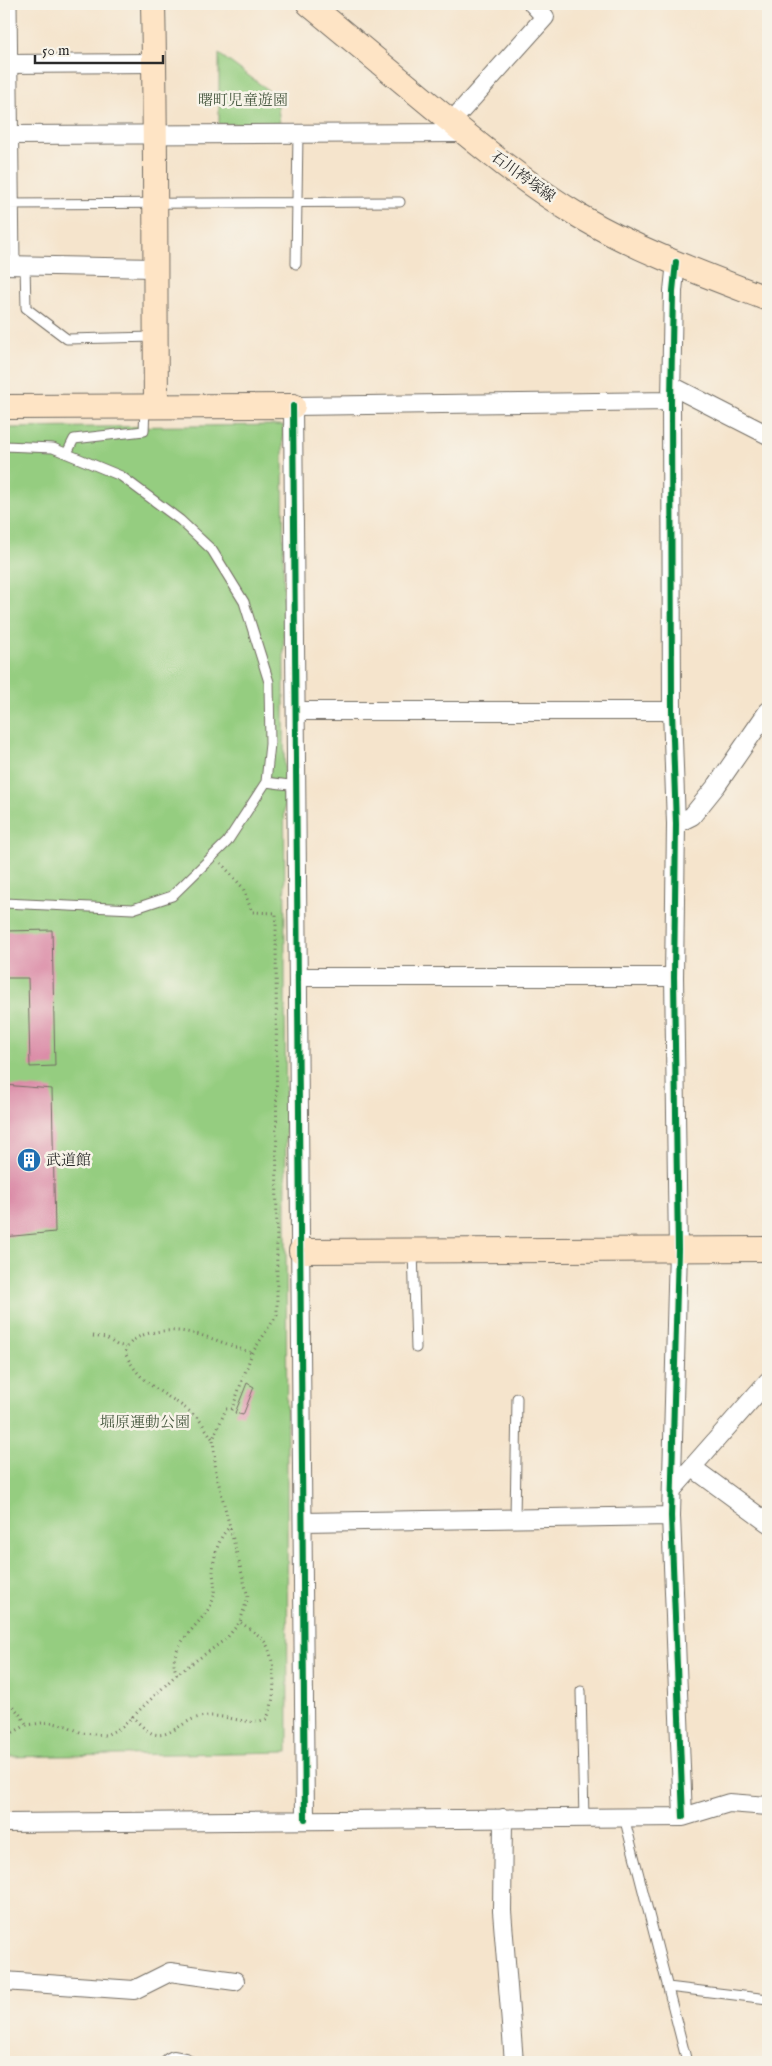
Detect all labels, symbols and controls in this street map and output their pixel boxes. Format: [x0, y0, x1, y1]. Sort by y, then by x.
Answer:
scale bar [35, 32, 162, 64]
text: 50 m [42, 41, 70, 60]
park label: 曙町児童遊園 [198, 91, 288, 110]
street label: 石川袴塚線 [487, 147, 559, 207]
building icon: 武道館 [16, 1147, 42, 1173]
place label: 武道館 [46, 1151, 91, 1170]
park label: 堀原運動公園 [100, 1413, 190, 1432]

